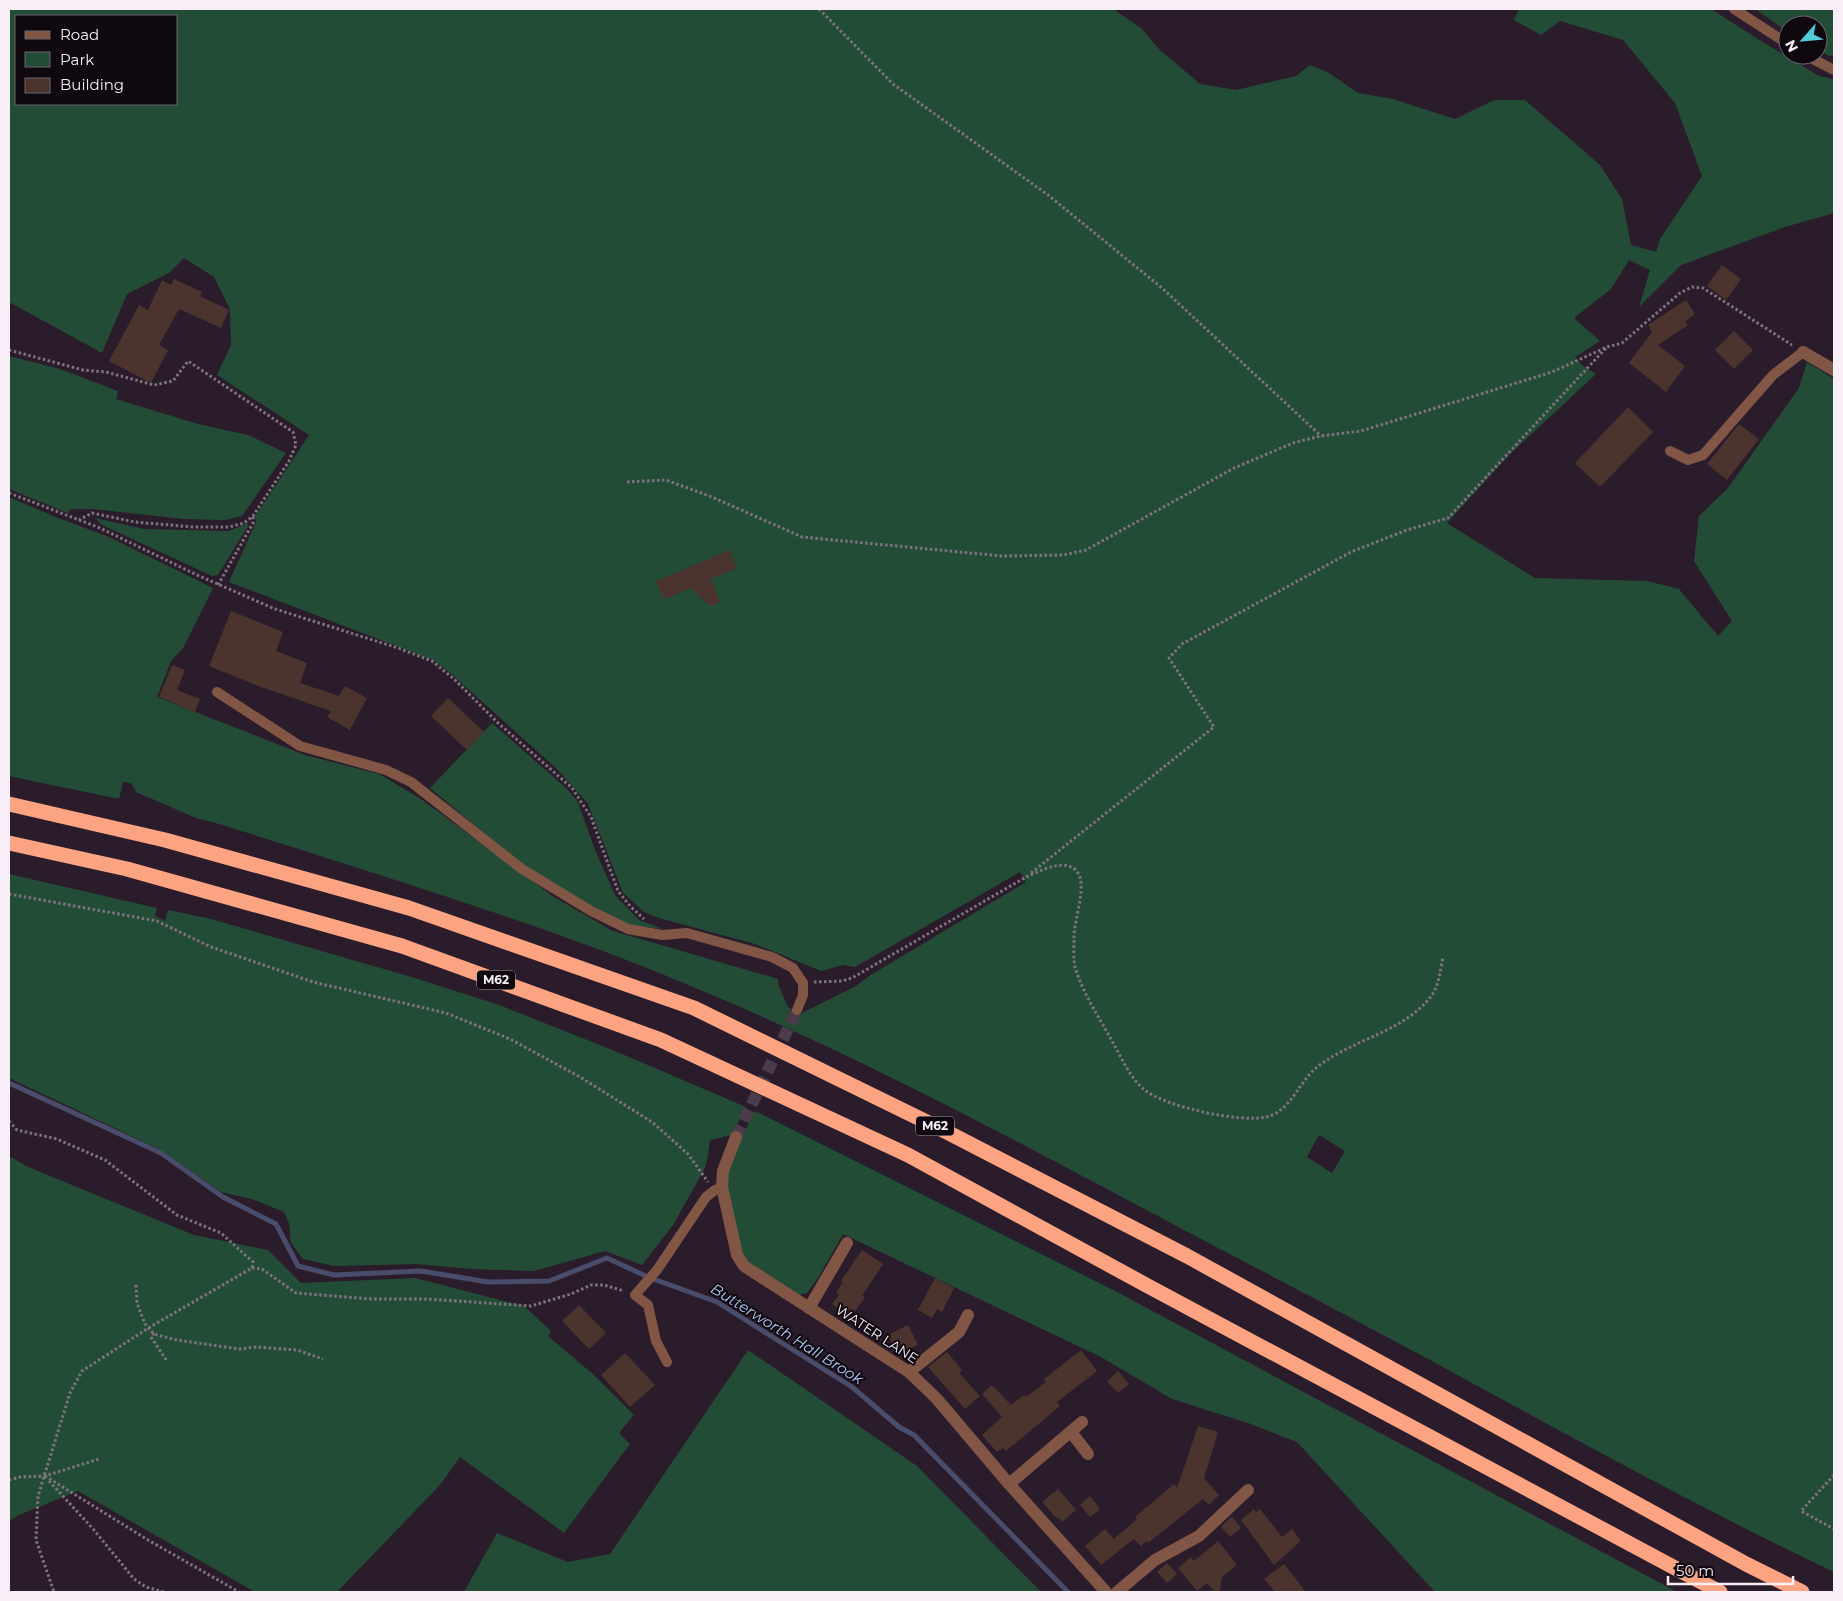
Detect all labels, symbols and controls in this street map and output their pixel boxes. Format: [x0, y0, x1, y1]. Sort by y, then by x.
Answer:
legend [15, 15, 178, 105]
north arrow [1778, 15, 1828, 65]
text: Road [60, 25, 99, 44]
text: N [1781, 37, 1802, 55]
text: Park [60, 50, 94, 69]
text: Building [60, 75, 124, 94]
road number: M62 [477, 970, 515, 990]
road number: M62 [916, 1116, 954, 1136]
water label: Butterworth Hall Brook [707, 1279, 868, 1389]
street label: WATER LANE [832, 1301, 922, 1367]
scale bar [1668, 1554, 1793, 1586]
text: 50 m [1676, 1561, 1714, 1580]

